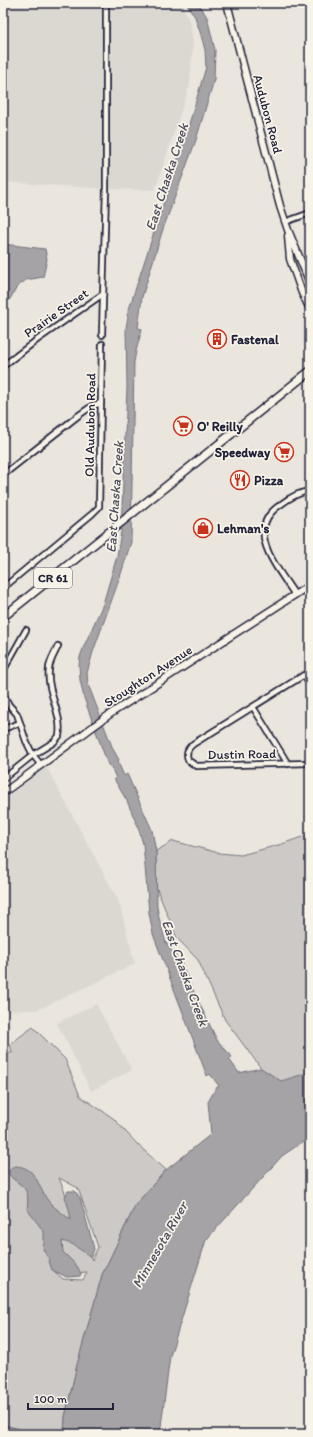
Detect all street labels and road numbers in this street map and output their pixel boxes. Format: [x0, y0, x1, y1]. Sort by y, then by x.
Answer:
street label: Audubon Road [250, 73, 286, 155]
street label: Prairie Street [21, 285, 91, 341]
street label: Old Audubon Road [82, 373, 98, 477]
road number: CR 61 [34, 568, 72, 588]
street label: Stoughton Avenue [101, 642, 195, 710]
street label: Dustin Road [208, 746, 276, 762]

